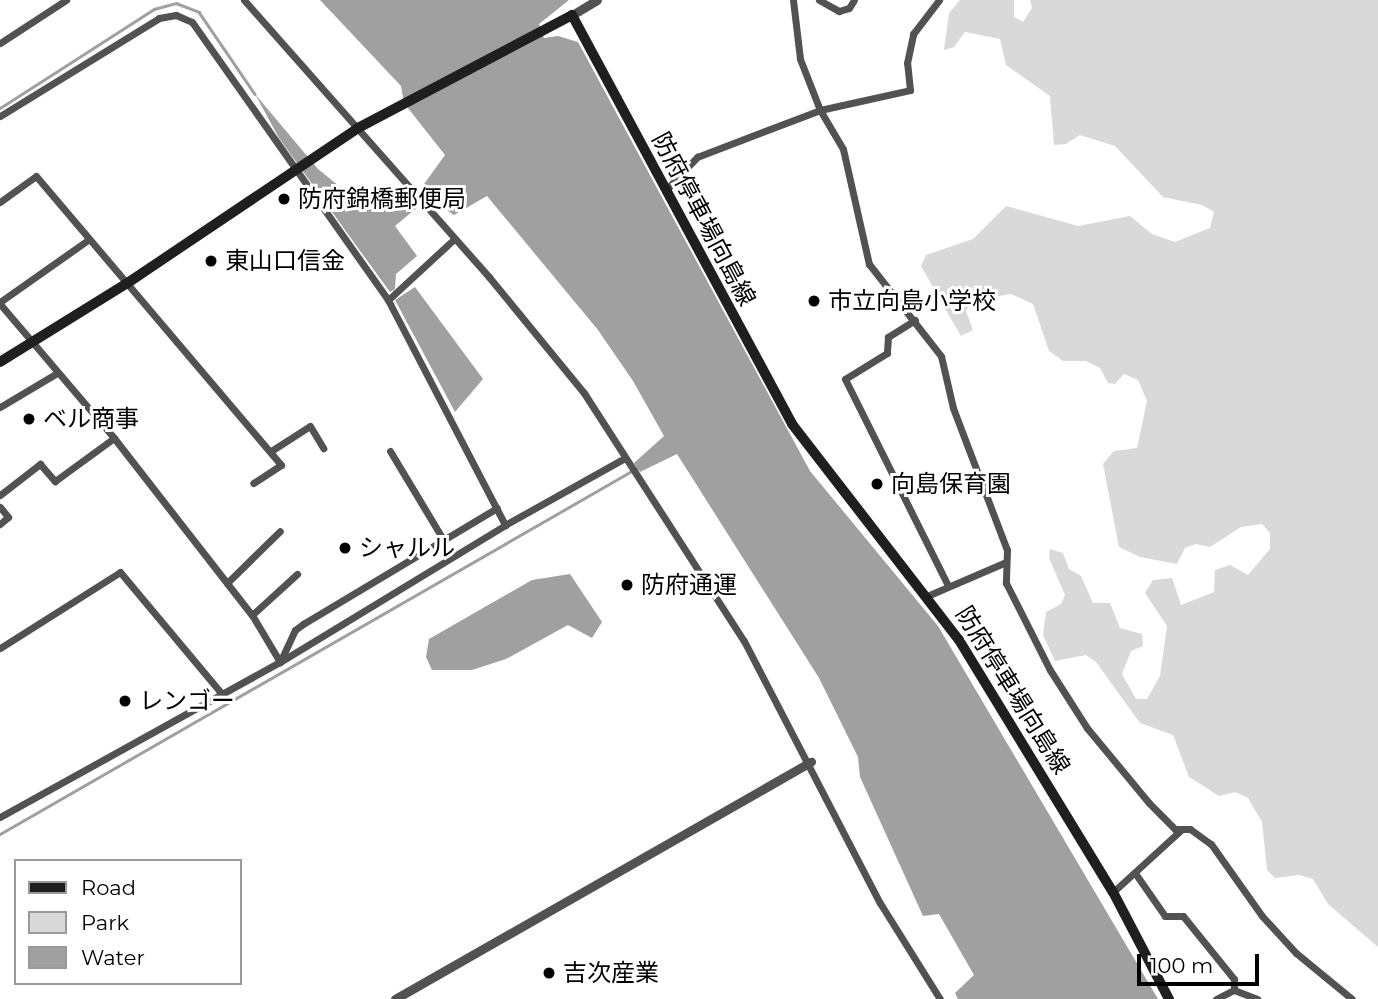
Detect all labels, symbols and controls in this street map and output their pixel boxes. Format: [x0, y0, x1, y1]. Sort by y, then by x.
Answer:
street label: 防府停車場向島線 [646, 127, 762, 311]
place label: 防府錦橋郵便局 [298, 185, 466, 213]
marker: 防府錦橋郵便局 [276, 191, 292, 207]
place label: 東山口信金 [225, 247, 345, 275]
marker: 東山口信金 [203, 253, 219, 269]
place label: 市立向島小学校 [828, 287, 996, 315]
marker: 市立向島小学校 [806, 293, 822, 309]
place label: ベル商事 [43, 405, 139, 433]
marker: ベル商事 [21, 411, 37, 427]
place label: 向島保育園 [891, 470, 1011, 498]
marker: 向島保育園 [869, 476, 885, 492]
place label: シャルル [359, 534, 455, 562]
marker: シャルル [337, 540, 353, 556]
place label: 防府通運 [641, 571, 737, 599]
marker: 防府通運 [619, 577, 635, 593]
street label: 防府停車場向島線 [950, 601, 1076, 779]
place label: レンゴー [139, 687, 235, 715]
marker: レンゴー [117, 693, 133, 709]
legend [14, 859, 242, 985]
text: Road [81, 875, 136, 900]
text: Park [81, 910, 129, 935]
scale bar [1140, 940, 1262, 984]
text: Water [81, 945, 145, 970]
text: 100 m [1150, 953, 1213, 978]
place label: 吉次産業 [563, 959, 659, 987]
marker: 吉次産業 [541, 965, 557, 981]

